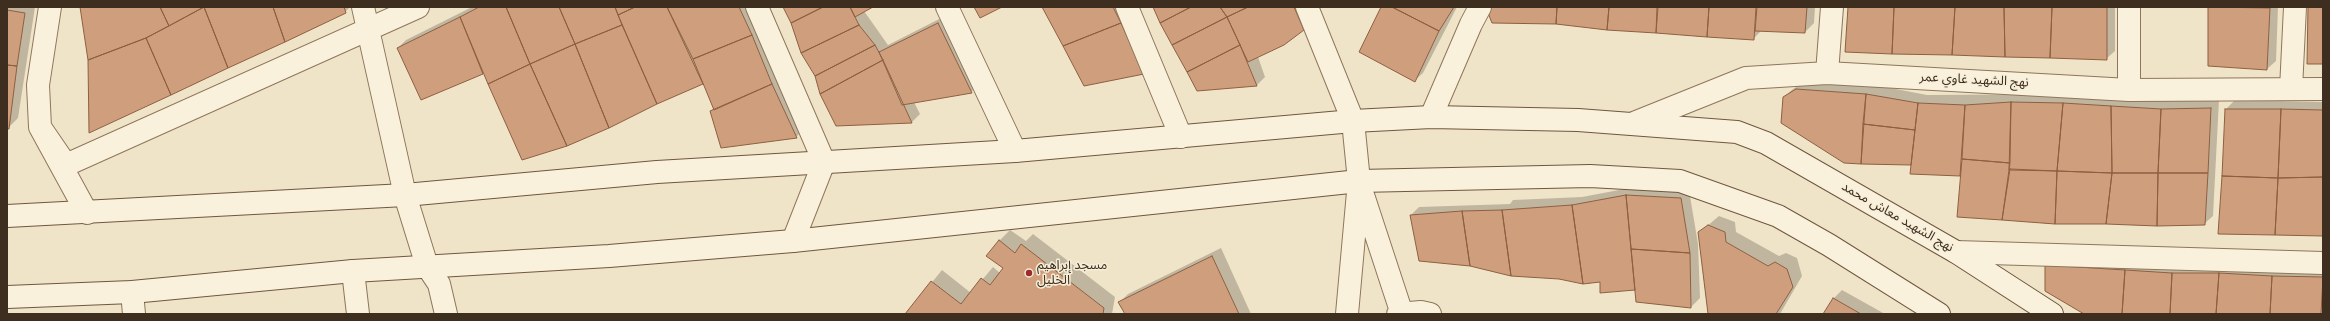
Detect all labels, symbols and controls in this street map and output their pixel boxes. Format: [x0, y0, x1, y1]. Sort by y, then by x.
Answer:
street label: نهج الشهيد غاوي عمر [1919, 70, 2029, 92]
street label: نهج الشهيد معاش محمد [1838, 180, 1956, 256]
place label: مسجد إبراهيم الخليل [1037, 258, 1107, 289]
marker: مسجد إبراهيم الخليل [1024, 268, 1034, 278]

